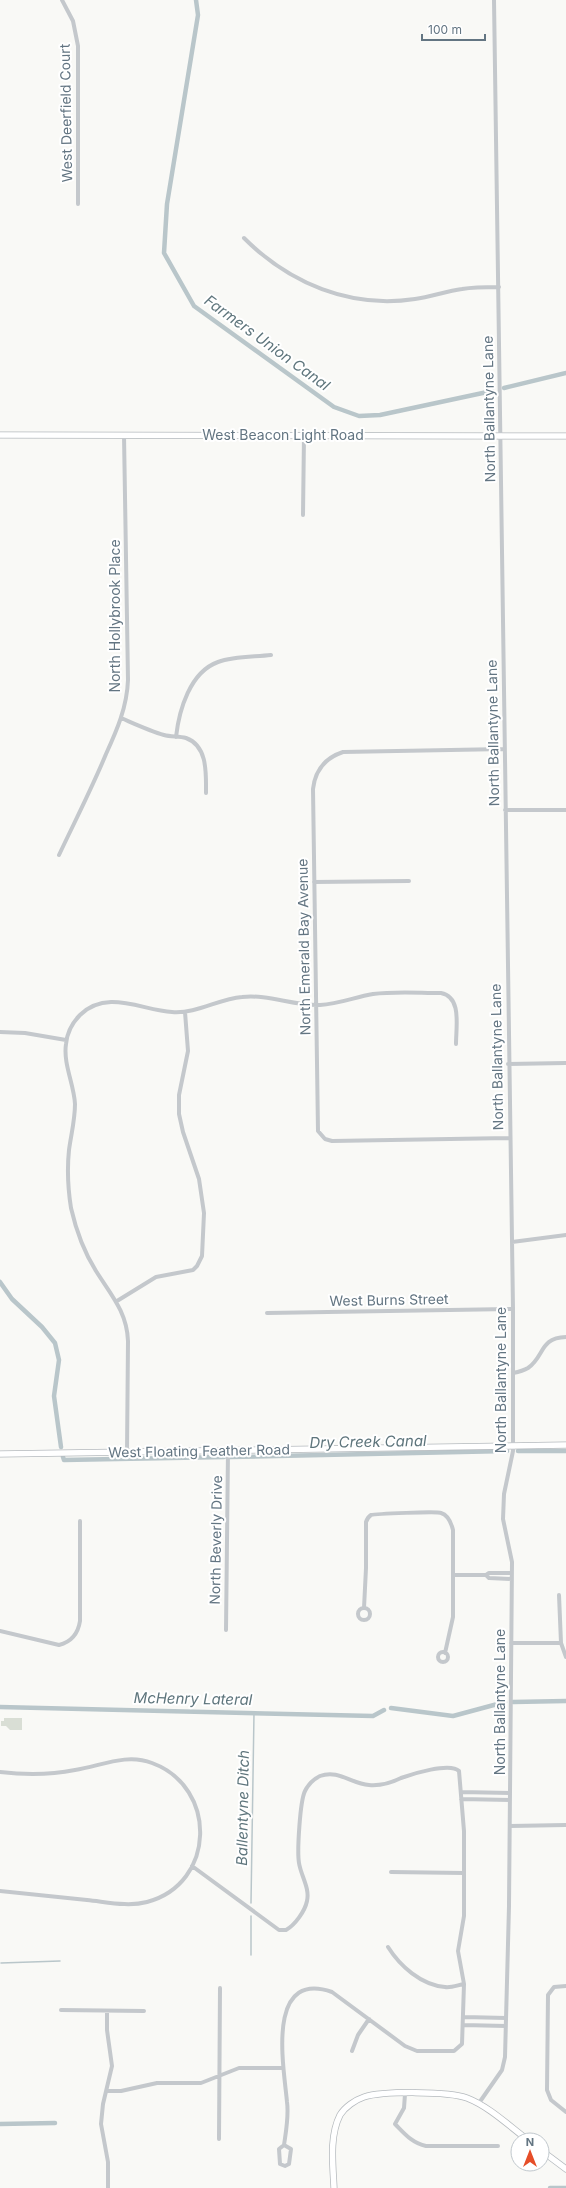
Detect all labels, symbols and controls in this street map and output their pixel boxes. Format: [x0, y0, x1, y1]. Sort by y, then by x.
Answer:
scale bar [422, 16, 485, 42]
text: 100 m [428, 22, 462, 37]
street label: West Deerfield Court [56, 43, 75, 182]
water label: Farmers Union Canal [201, 291, 334, 395]
street label: North Ballantyne Lane [479, 336, 498, 482]
street label: West Beacon Light Road [202, 426, 364, 443]
street label: North Hollybrook Place [106, 539, 123, 693]
street label: North Ballantyne Lane [483, 660, 502, 806]
street label: North Emerald Bay Avenue [293, 858, 314, 1036]
street label: North Ballantyne Lane [487, 984, 506, 1130]
street label: West Burns Street [329, 1290, 449, 1309]
street label: North Ballantyne Lane [492, 1307, 509, 1453]
water label: Dry Creek Canal [309, 1431, 427, 1452]
street label: West Floating Feather Road [108, 1440, 290, 1461]
street label: North Beverly Drive [206, 1475, 225, 1605]
street label: North Ballantyne Lane [491, 1629, 508, 1775]
water label: McHenry Lateral [134, 1688, 253, 1709]
water label: Ballentyne Ditch [232, 1750, 253, 1866]
north arrow [510, 2132, 550, 2172]
text: N [526, 2135, 534, 2149]

